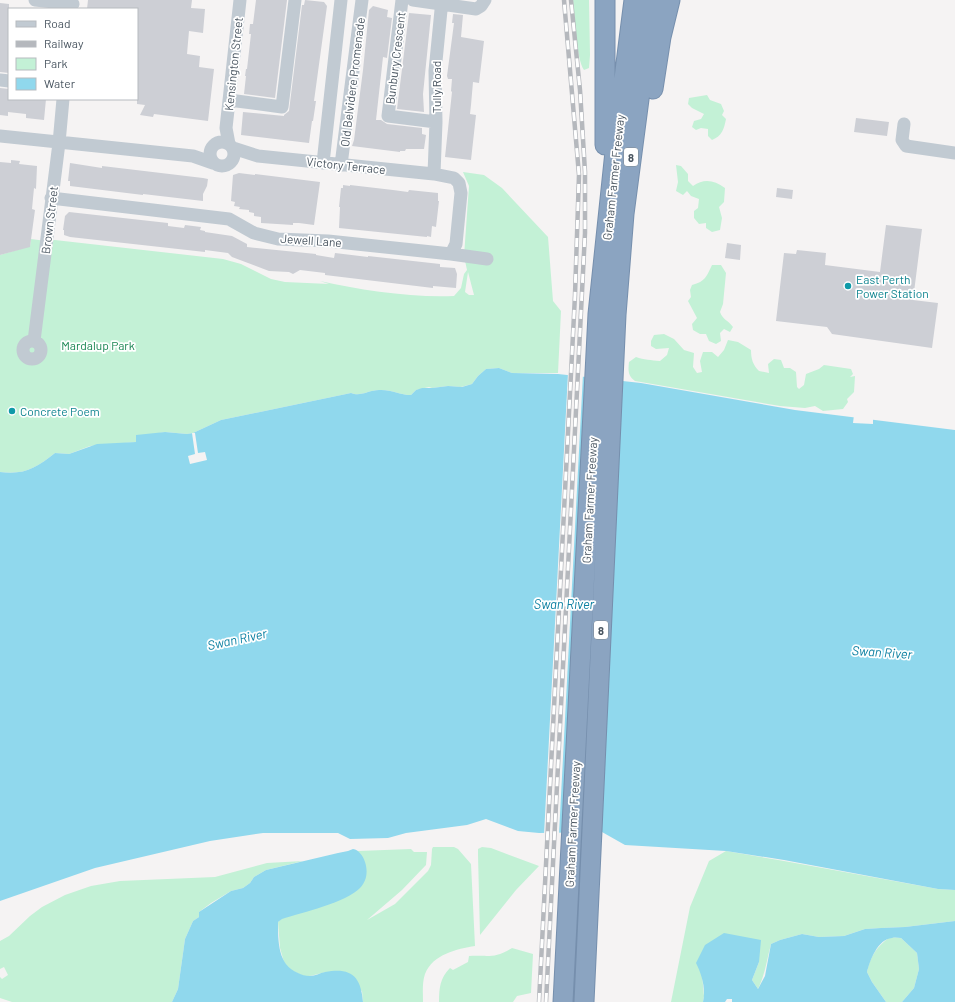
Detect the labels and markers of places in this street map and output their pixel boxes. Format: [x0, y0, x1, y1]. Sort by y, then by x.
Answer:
place label: East Perth Power Station [856, 272, 929, 300]
marker: East Perth Power Station [843, 281, 853, 291]
place label: Concrete Poem [20, 404, 100, 418]
marker: Concrete Poem [7, 406, 17, 416]

